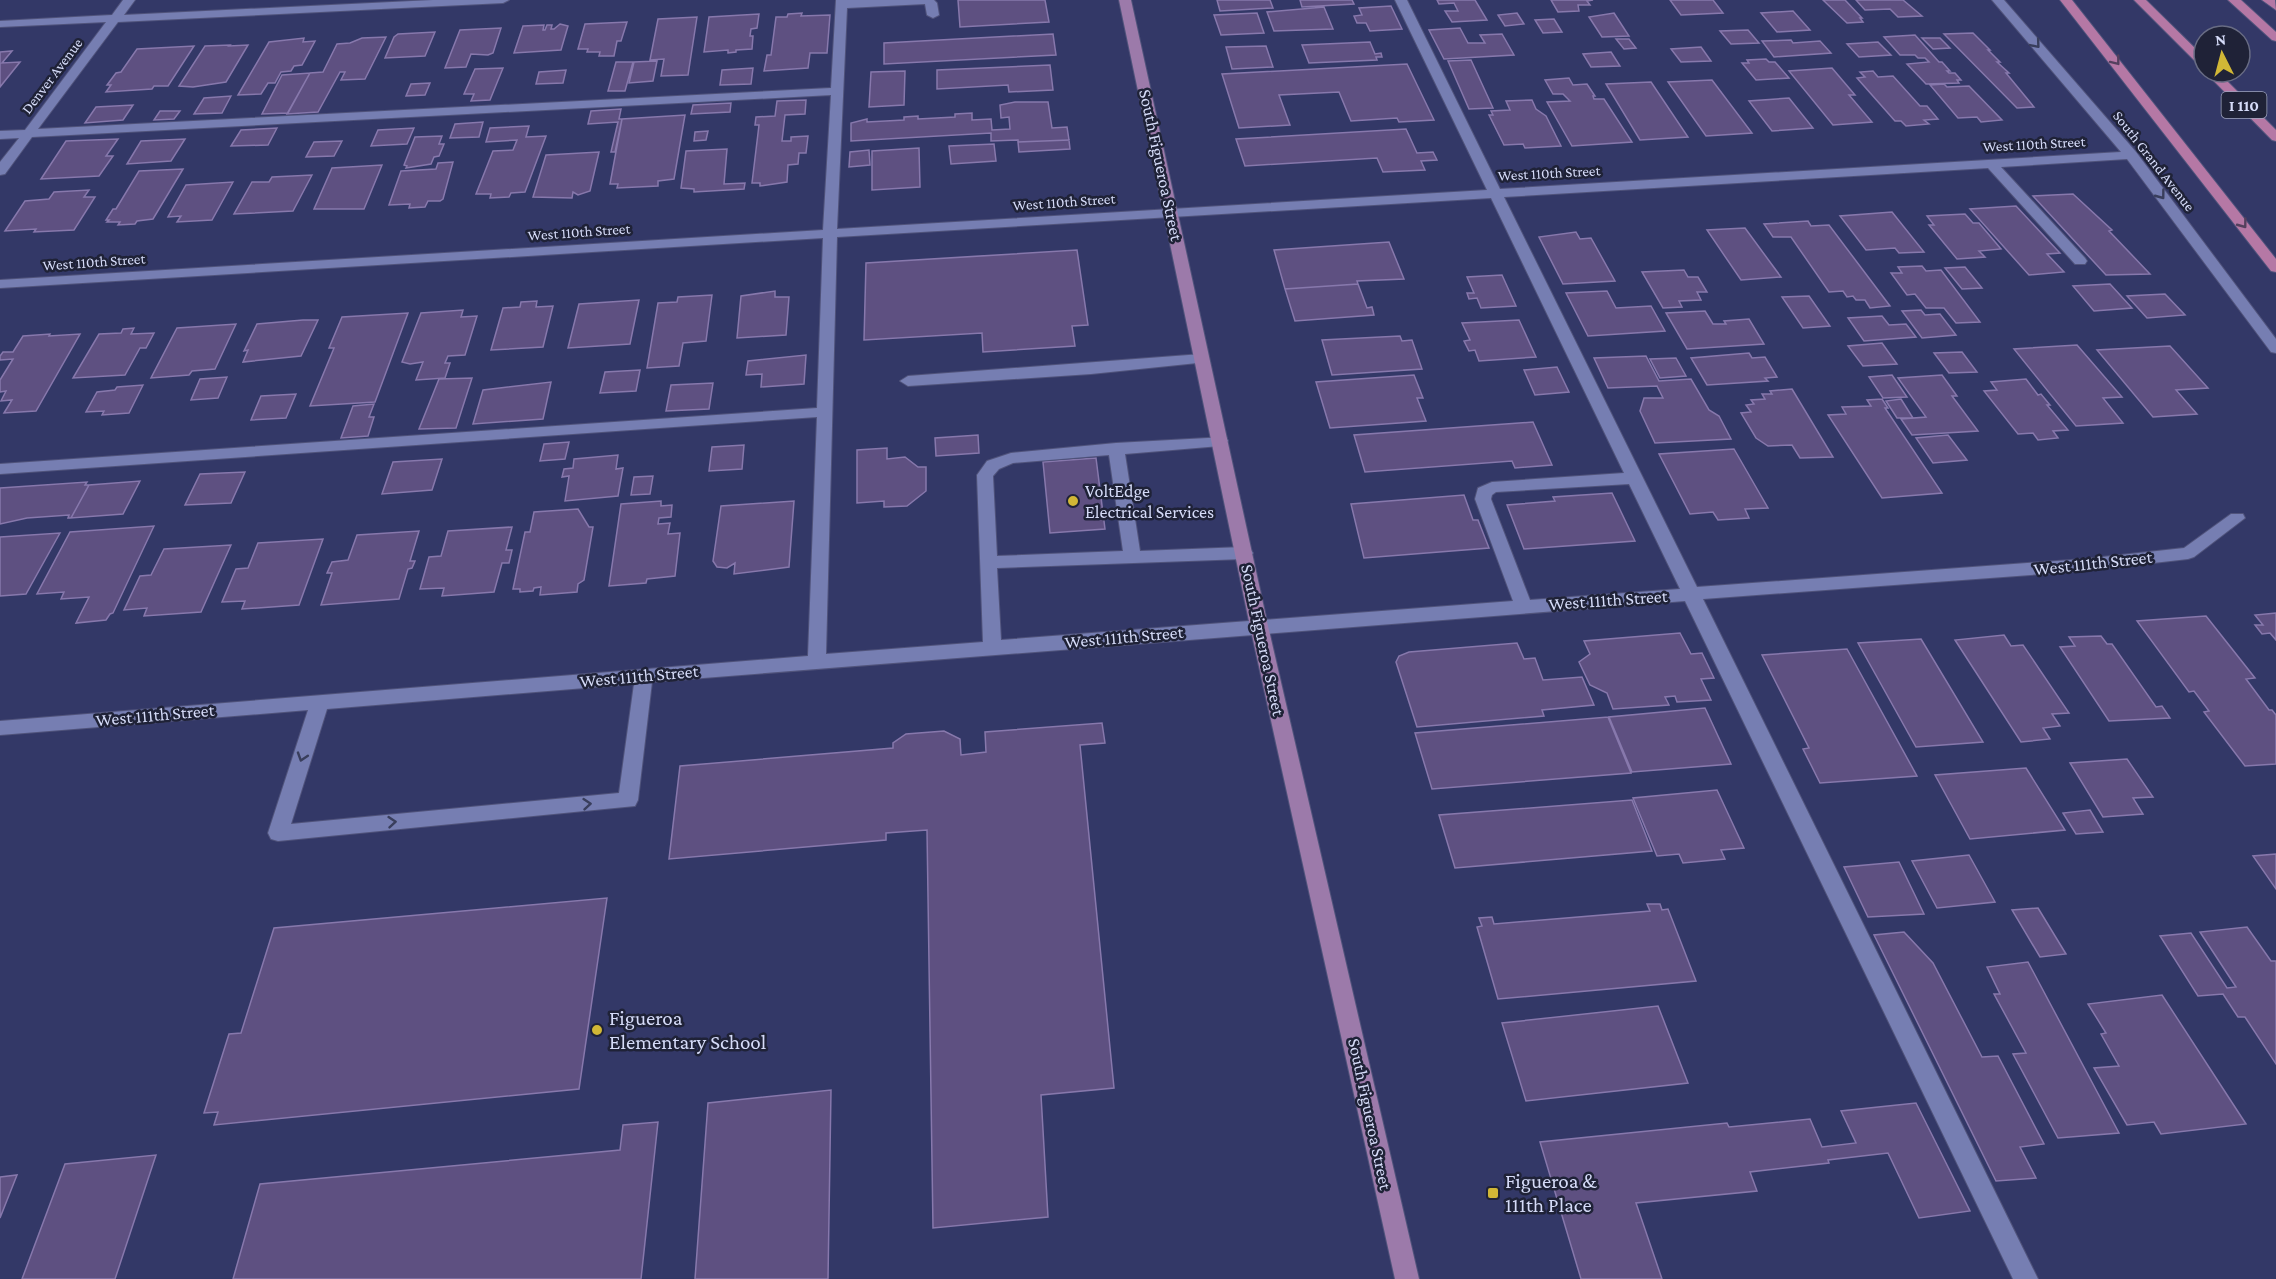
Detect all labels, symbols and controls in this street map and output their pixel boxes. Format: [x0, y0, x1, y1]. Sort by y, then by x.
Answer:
north arrow [2192, 24, 2252, 84]
text: N [2214, 31, 2227, 49]
street label: Denver Avenue [18, 35, 86, 117]
one-way arrow [2029, 38, 2040, 49]
one-way arrow [2109, 55, 2120, 66]
street label: South Figueroa Street [1135, 87, 1187, 244]
road number: I 110 [2222, 92, 2266, 118]
street label: South Grand Avenue [2110, 108, 2198, 215]
street label: West 110th Street [1982, 133, 2087, 155]
street label: West 110th Street [1497, 162, 1602, 184]
one-way arrow [2153, 188, 2164, 199]
street label: West 110th Street [1012, 190, 1117, 214]
one-way arrow [2236, 218, 2247, 229]
street label: West 110th Street [527, 220, 632, 244]
street label: West 110th Street [42, 250, 147, 274]
place label: VoltEdge Electrical Services [1085, 481, 1214, 522]
marker: VoltEdge Electrical Services [1066, 494, 1080, 508]
street label: West 111th Street [2033, 547, 2154, 579]
street label: South Figueroa Street [1237, 562, 1289, 719]
street label: West 111th Street [1548, 586, 1669, 614]
street label: West 111th Street [1064, 622, 1185, 652]
street label: West 111th Street [579, 661, 700, 691]
street label: West 111th Street [95, 700, 216, 730]
one-way arrow [297, 751, 309, 762]
one-way arrow [582, 798, 591, 811]
one-way arrow [388, 816, 397, 829]
place label: Figueroa Elementary School [609, 1006, 766, 1054]
marker: Figueroa Elementary School [590, 1023, 604, 1037]
street label: South Figueroa Street [1344, 1036, 1396, 1193]
place label: Figueroa & 111th Place [1505, 1169, 1597, 1217]
marker: Figueroa & 111th Place [1486, 1186, 1500, 1200]

